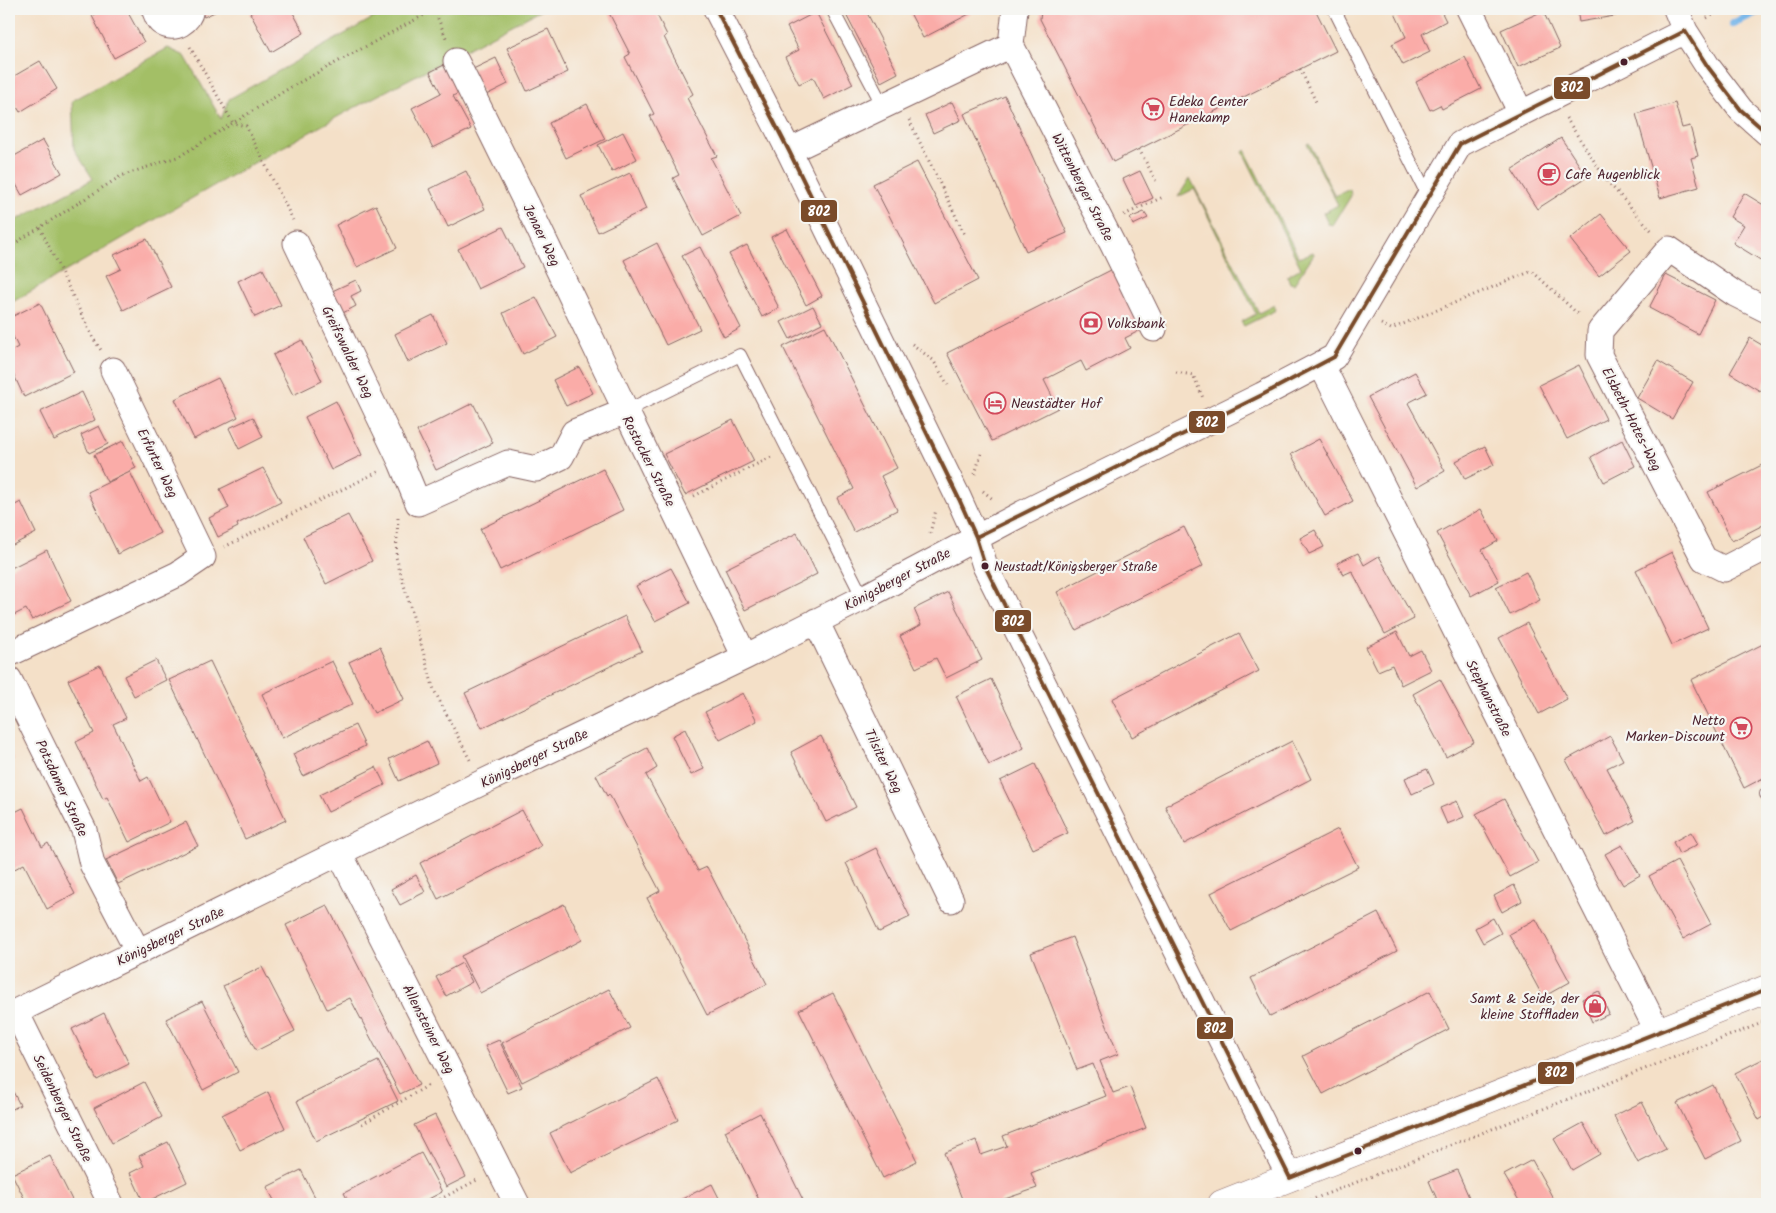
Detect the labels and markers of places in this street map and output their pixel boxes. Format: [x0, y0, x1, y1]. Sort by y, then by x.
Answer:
unlabelled marker [1619, 57, 1629, 67]
place label: Edeka Center Hanekamp [1169, 91, 1249, 129]
supermarket icon: Edeka Center Hanekamp [1141, 97, 1165, 121]
cafe icon: Cafe Augenblick [1537, 162, 1561, 186]
place label: Cafe Augenblick [1565, 164, 1660, 186]
bank icon: Volksbank [1079, 311, 1103, 335]
place label: Volksbank [1107, 313, 1165, 335]
hotel icon: Neustädter Hof [983, 391, 1007, 415]
place label: Neustädter Hof [1011, 393, 1103, 415]
place label: Neustadt/Königsberger Straße [994, 557, 1157, 578]
marker: Neustadt/Königsberger Straße [980, 561, 990, 571]
place label: Netto Marken-Discount [1625, 710, 1726, 748]
supermarket icon: Netto Marken-Discount [1729, 716, 1753, 740]
place label: Samt & Seide, der kleine Stoffladen [1470, 988, 1580, 1026]
shop icon: Samt & Seide, der kleine Stoffladen [1583, 994, 1607, 1018]
unlabelled marker [1353, 1146, 1363, 1156]

